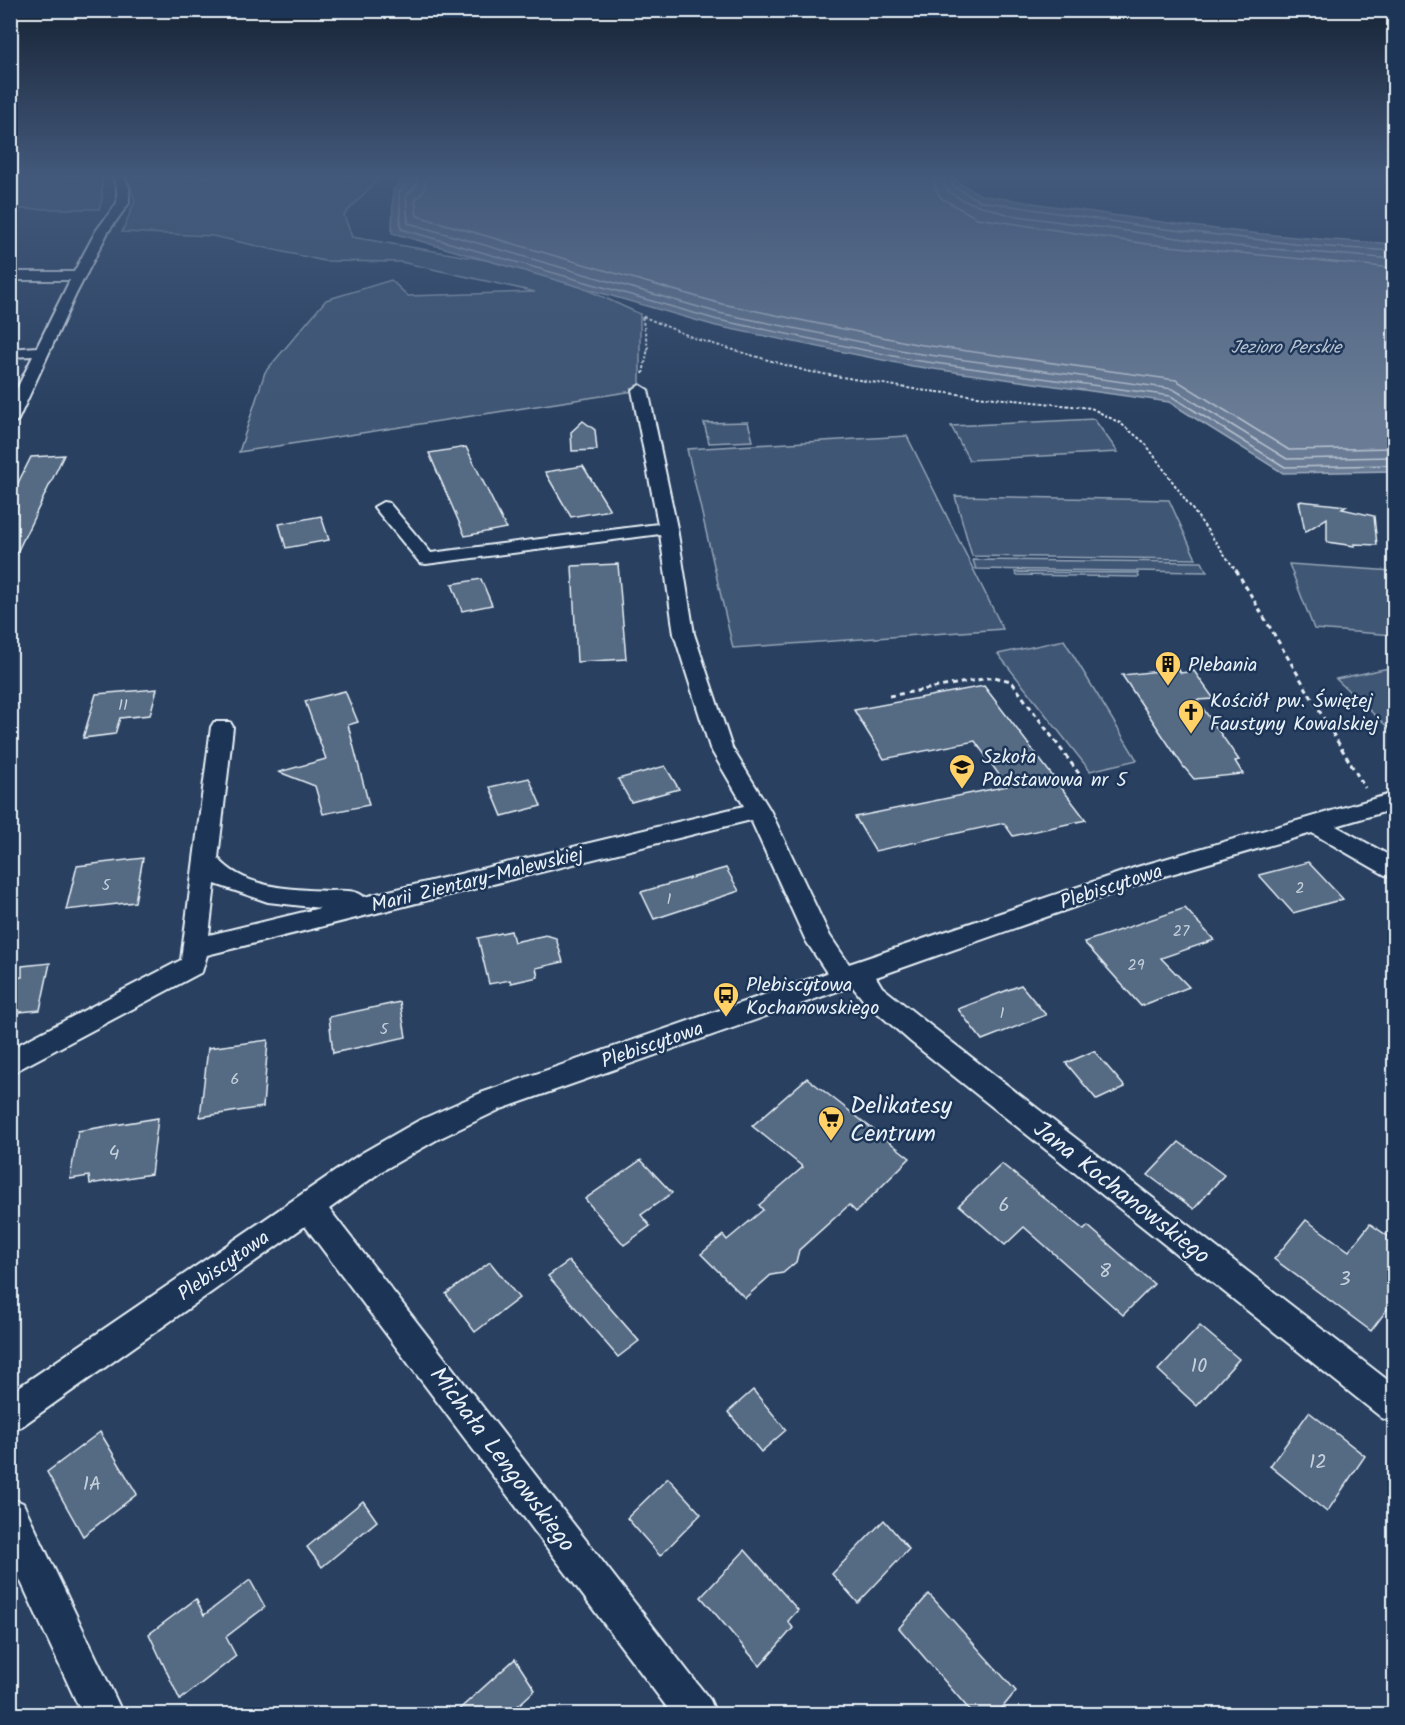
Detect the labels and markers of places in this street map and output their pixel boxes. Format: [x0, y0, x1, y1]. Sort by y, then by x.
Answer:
building icon: Plebania [1153, 649, 1183, 687]
place label: Plebania [1188, 650, 1257, 682]
place label: Kościół pw. Świętej Faustyny Kowalskiej [1210, 686, 1379, 741]
church icon: Kościół pw. Świętej Faustyny Kowalskiej [1176, 697, 1206, 735]
place label: Szkoła Podstawowa nr 5 [982, 742, 1128, 797]
school or university icon: Szkoła Podstawowa nr 5 [947, 752, 977, 790]
place label: Plebiscytowa Kochanowskiego [746, 970, 879, 1025]
bus stop icon: Plebiscytowa Kochanowskiego [711, 980, 741, 1018]
place label: Delikatesy Centrum [850, 1087, 953, 1154]
supermarket icon: Delikatesy Centrum [816, 1104, 846, 1142]

